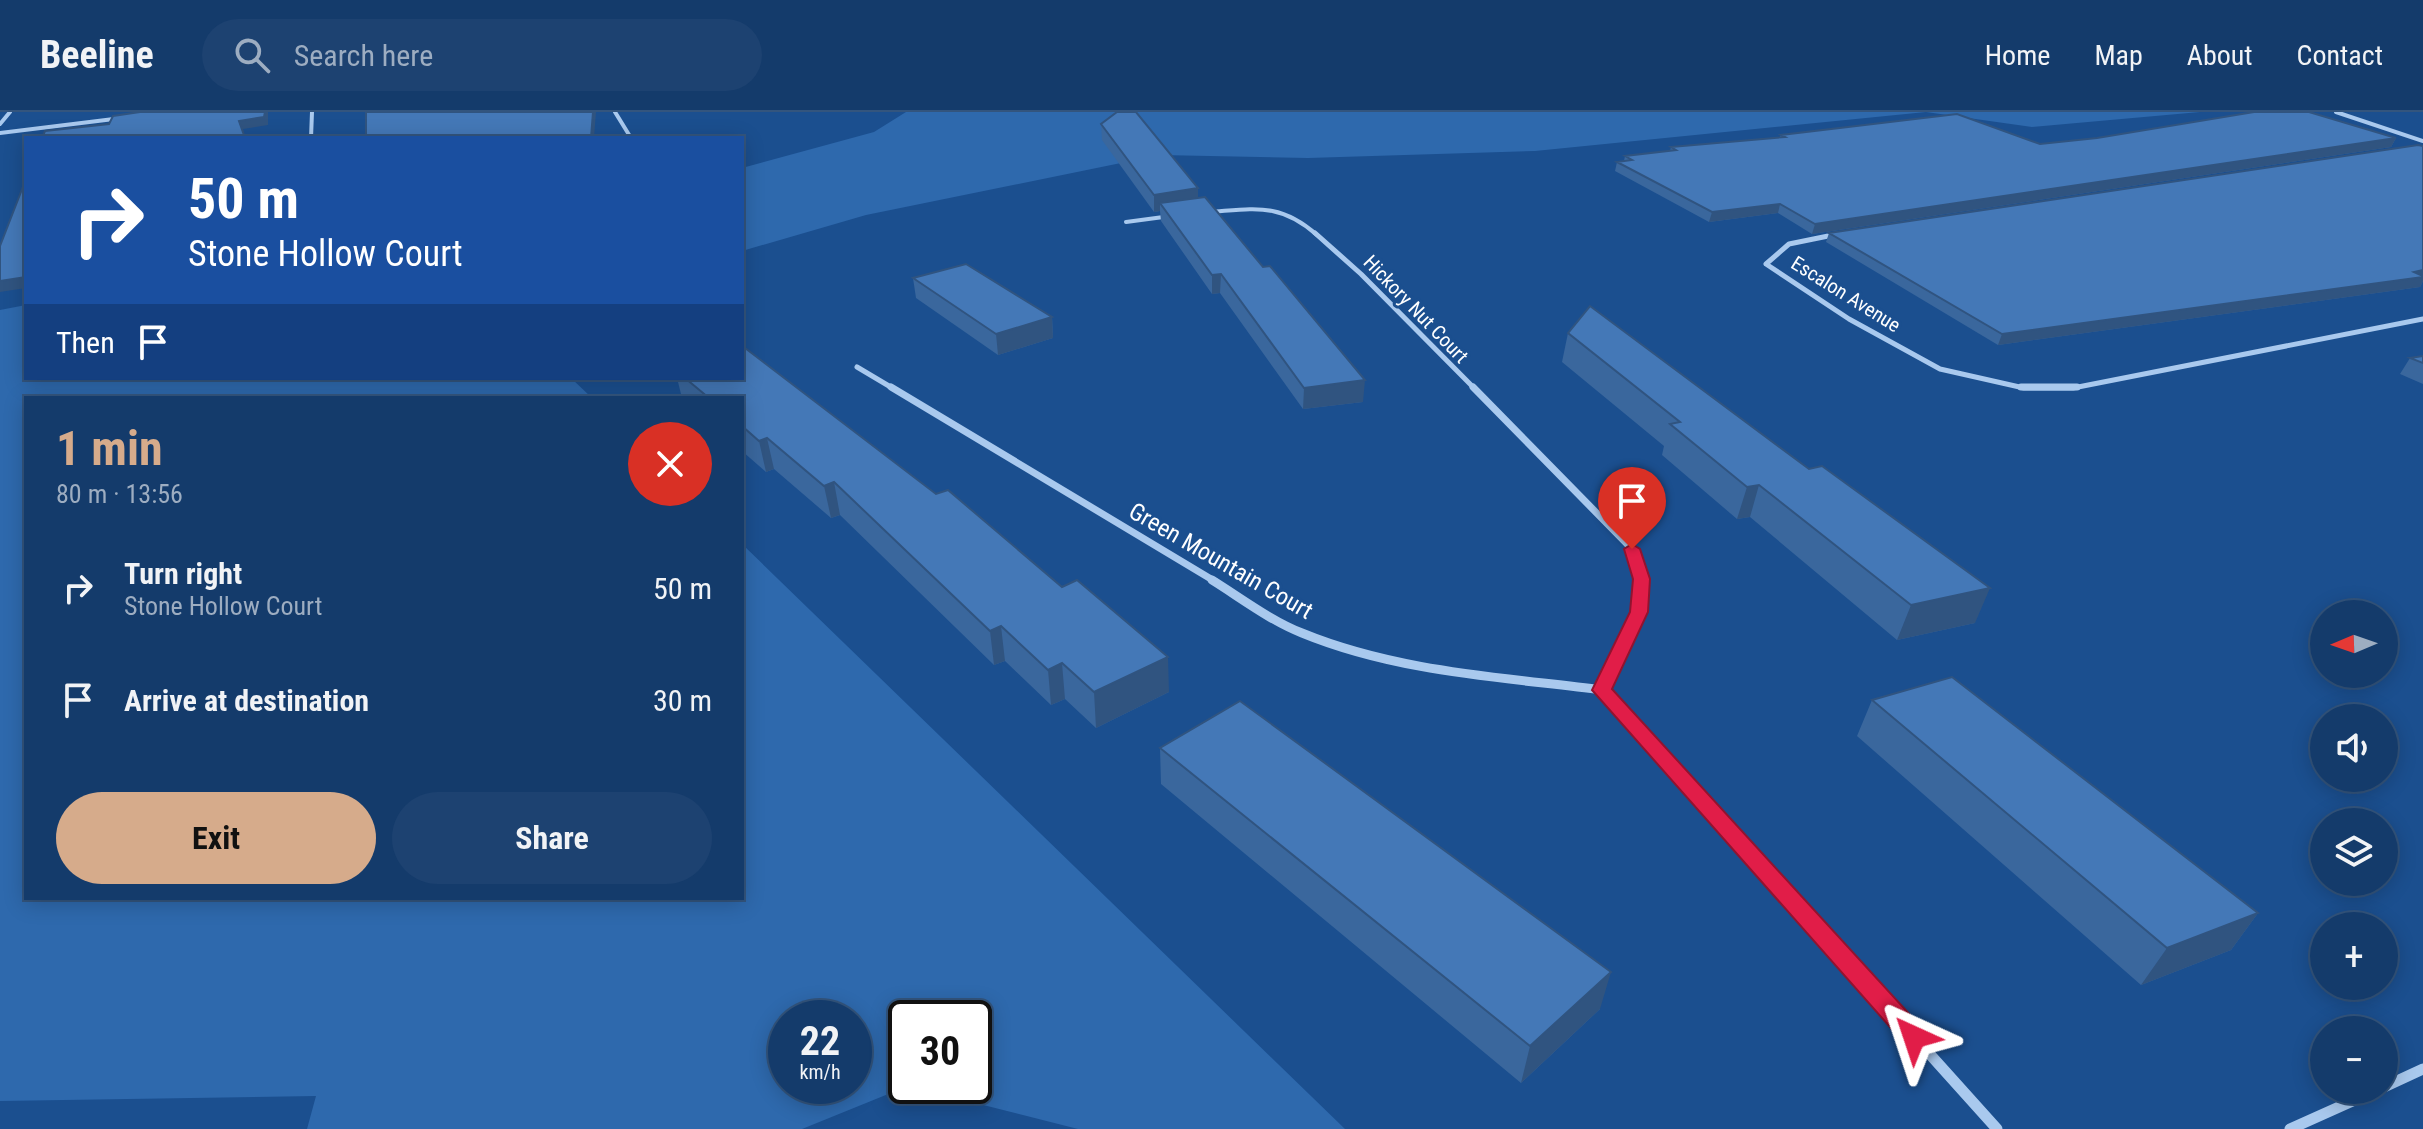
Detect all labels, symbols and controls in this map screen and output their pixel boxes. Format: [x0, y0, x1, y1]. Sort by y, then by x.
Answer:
search box [202, 19, 762, 91]
text: Beeline [40, 33, 154, 77]
icon: search [230, 33, 274, 77]
text: Search here [294, 38, 433, 73]
text: Home [1985, 39, 2050, 72]
text: Map [2094, 39, 2143, 72]
text: About [2187, 39, 2253, 72]
text: Contact [2297, 39, 2383, 72]
text: 50 m [188, 166, 299, 232]
icon: right [56, 168, 160, 272]
text: Stone Hollow Court [188, 233, 463, 275]
street label: Hickory Nut Court [1359, 250, 1474, 368]
street label: Escalon Avenue [1787, 251, 1905, 337]
icon: arrive [131, 320, 175, 364]
text: Then [56, 325, 115, 360]
text: 1 min [56, 420, 163, 477]
button: close [628, 422, 712, 506]
pin [1598, 467, 1666, 549]
text: 80 m · 13:56 [56, 479, 183, 509]
icon: arrive [1610, 479, 1654, 523]
street label: Green Mountain Court [1124, 497, 1318, 625]
text: Turn right [124, 556, 242, 591]
icon: right [56, 566, 100, 610]
text: 50 m [653, 571, 712, 606]
text: Stone Hollow Court [124, 591, 322, 621]
north arrow [2310, 600, 2398, 688]
map controls [2310, 600, 2398, 1104]
icon: arrive [56, 678, 100, 722]
text: Arrive at destination [124, 683, 369, 718]
text: 30 m [653, 683, 712, 718]
button: sound [2310, 704, 2398, 792]
button: Exit [56, 792, 376, 884]
button: Share [392, 792, 712, 884]
button: layers [2310, 808, 2398, 896]
button: + [2310, 912, 2398, 1000]
position arrow [1872, 995, 1956, 1079]
speed limit sign: 30 [888, 1000, 992, 1104]
button: − [2310, 1016, 2398, 1104]
text: 22 [800, 1018, 840, 1065]
text: km/h [799, 1060, 841, 1084]

